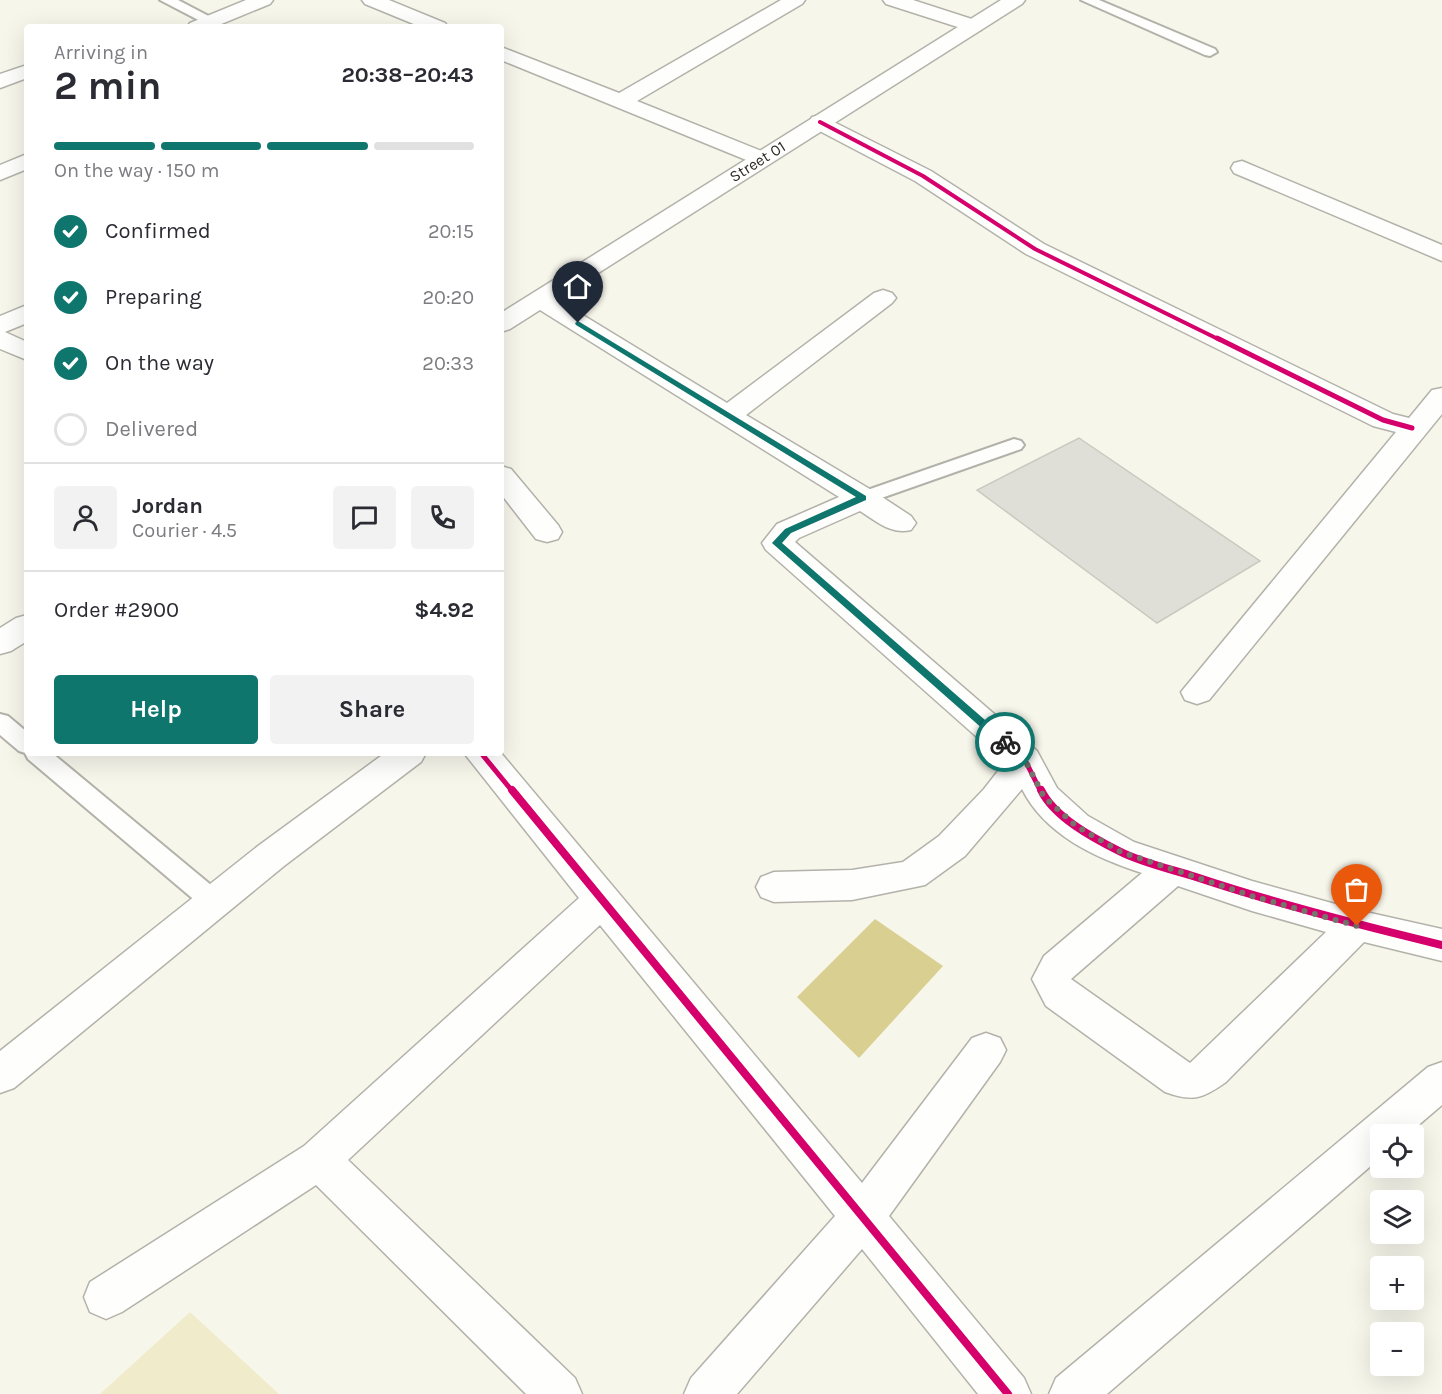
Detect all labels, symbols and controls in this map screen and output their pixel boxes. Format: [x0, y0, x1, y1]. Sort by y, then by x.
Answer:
text: Arriving in [54, 41, 148, 64]
text: 20:38–20:43 [341, 62, 474, 88]
text: 2 min [54, 63, 162, 109]
street label: Street 01 [726, 137, 789, 186]
text: On the way · 150 m [54, 159, 219, 182]
icon: check [54, 215, 87, 248]
text: Confirmed [105, 218, 211, 244]
text: 20:15 [428, 220, 474, 243]
pin [552, 261, 603, 323]
icon: home [561, 270, 594, 303]
icon: check [54, 281, 87, 314]
text: Preparing [105, 284, 202, 310]
text: 20:20 [422, 286, 474, 309]
icon: check [54, 347, 87, 380]
text: On the way [105, 350, 214, 376]
text: 20:33 [422, 352, 474, 375]
text: Delivered [105, 416, 198, 442]
button: person [54, 486, 117, 549]
button: chat [333, 486, 396, 549]
button: phone [411, 486, 474, 549]
text: Jordan [132, 493, 203, 519]
text: Courier · 4.5 [132, 519, 237, 542]
text: Order #2900 [54, 597, 179, 623]
text: $4.92 [414, 597, 474, 623]
button: Help [54, 675, 258, 744]
button: Share [270, 675, 474, 744]
courier [975, 712, 1035, 772]
icon: bike [989, 726, 1022, 759]
pin [1331, 864, 1382, 926]
icon: bag [1340, 873, 1373, 906]
map controls [1370, 1124, 1424, 1376]
button: locate [1370, 1124, 1424, 1178]
button: layers [1370, 1190, 1424, 1244]
button: + [1370, 1256, 1424, 1310]
button: − [1370, 1322, 1424, 1376]

